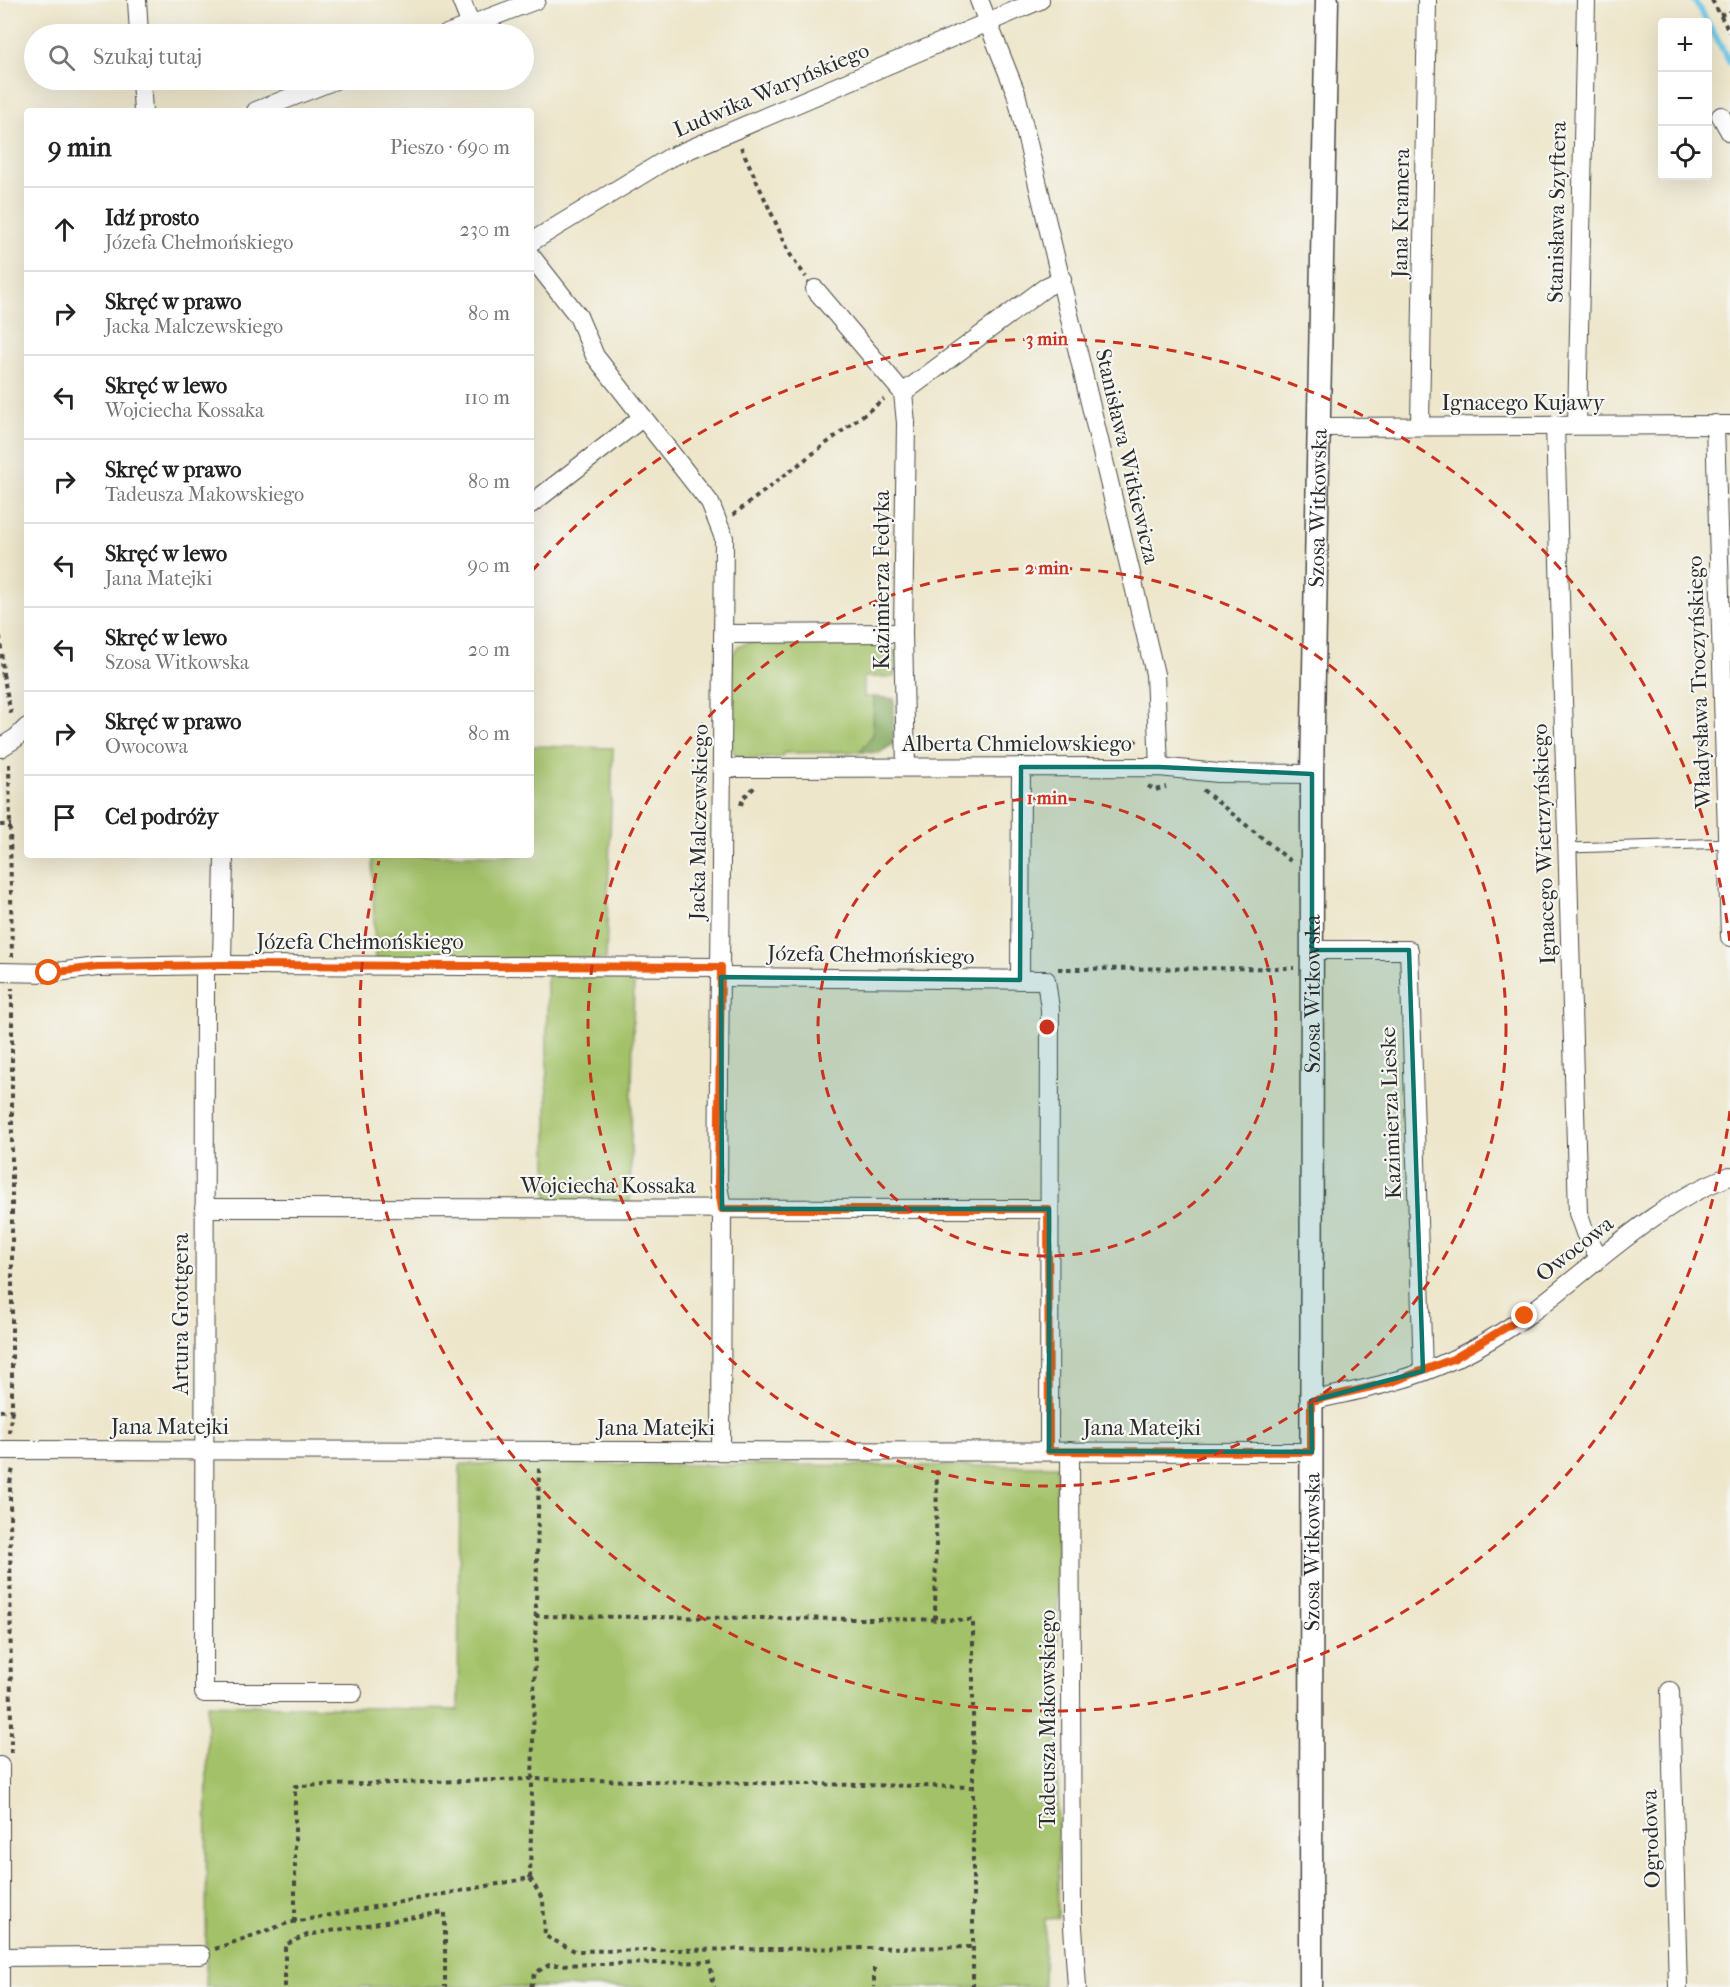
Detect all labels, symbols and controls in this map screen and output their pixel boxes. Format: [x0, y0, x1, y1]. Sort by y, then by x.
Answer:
map controls [1658, 18, 1712, 180]
button: + [1658, 18, 1712, 72]
search box [24, 24, 534, 90]
street label: Ludwika Waryńskiego [670, 37, 873, 143]
icon: search [45, 41, 78, 74]
text: Szukaj tutaj [93, 44, 202, 70]
button: − [1658, 72, 1712, 126]
street label: Stanisława Szyftera [1542, 120, 1572, 303]
button: locate [1658, 126, 1712, 180]
text: 9 min [48, 132, 112, 163]
text: Pieszo · 690 m [390, 136, 510, 159]
street label: Jana Kramera [1387, 147, 1415, 280]
text: Idź prosto [105, 205, 199, 231]
icon: ahead [48, 213, 81, 246]
text: 230 m [460, 218, 510, 241]
text: Józefa Chełmońskiego [105, 231, 293, 254]
text: Skręć w prawo [105, 289, 241, 315]
icon: right [48, 297, 81, 330]
text: 80 m [468, 302, 510, 325]
text: Jacka Malczewskiego [105, 315, 283, 338]
text: 3 min [1026, 329, 1069, 350]
street label: Stanisława Witkiewicza [1090, 346, 1165, 567]
text: Skręć w lewo [105, 373, 227, 399]
icon: left [48, 381, 81, 414]
text: 110 m [464, 386, 510, 409]
street label: Ignacego Kujawy [1442, 390, 1606, 416]
text: Wojciecha Kossaka [105, 399, 264, 422]
street label: Szosa Witkowska [1304, 428, 1333, 588]
text: Skręć w prawo [105, 457, 241, 483]
icon: right [48, 465, 81, 498]
text: 80 m [468, 470, 510, 493]
text: Tadeusza Makowskiego [105, 483, 304, 506]
street label: Kazimierza Fedyka [869, 489, 895, 670]
text: Skręć w lewo [105, 541, 227, 567]
icon: left [48, 549, 81, 582]
text: 90 m [468, 554, 510, 577]
street label: Władysława Troczyńskiego [1682, 555, 1716, 810]
text: 2 min [1025, 558, 1069, 579]
text: Jana Matejki [105, 567, 212, 590]
text: Skręć w lewo [105, 625, 227, 651]
icon: left [48, 633, 81, 666]
text: 20 m [468, 638, 510, 661]
text: Szosa Witkowska [105, 651, 249, 674]
text: Skręć w prawo [105, 709, 241, 735]
icon: right [48, 717, 81, 750]
text: 80 m [468, 722, 510, 745]
street label: Ignacego Wietrzyńskiego [1527, 723, 1561, 965]
street label: Jacka Malczewskiego [684, 724, 714, 922]
street label: Alberta Chmielowskiego [901, 731, 1132, 757]
text: Owocowa [105, 735, 188, 758]
text: 1 min [1026, 788, 1068, 809]
icon: arrive [48, 801, 81, 834]
text: Cel podróży [105, 804, 218, 830]
street label: Szosa Witkowska [1300, 914, 1326, 1073]
street label: Józefa Chełmońskiego [254, 929, 464, 955]
street label: Józefa Chełmońskiego [765, 940, 975, 970]
route start [35, 959, 61, 985]
centre of rings [1037, 1017, 1057, 1037]
street label: Kazimierza Lieske [1375, 1026, 1407, 1200]
street label: Wojciecha Kossaka [519, 1173, 696, 1199]
street label: Owocowa [1531, 1210, 1619, 1287]
street label: Artura Grottgera [168, 1232, 194, 1396]
route end [1511, 1302, 1537, 1328]
street label: Jana Matejki [109, 1414, 230, 1440]
street label: Jana Matejki [595, 1415, 716, 1441]
street label: Jana Matejki [1081, 1415, 1202, 1441]
street label: Szosa Witkowska [1299, 1472, 1325, 1631]
street label: Tadeusza Makowskiego [1035, 1609, 1061, 1829]
street label: Ogrodowa [1636, 1788, 1666, 1889]

